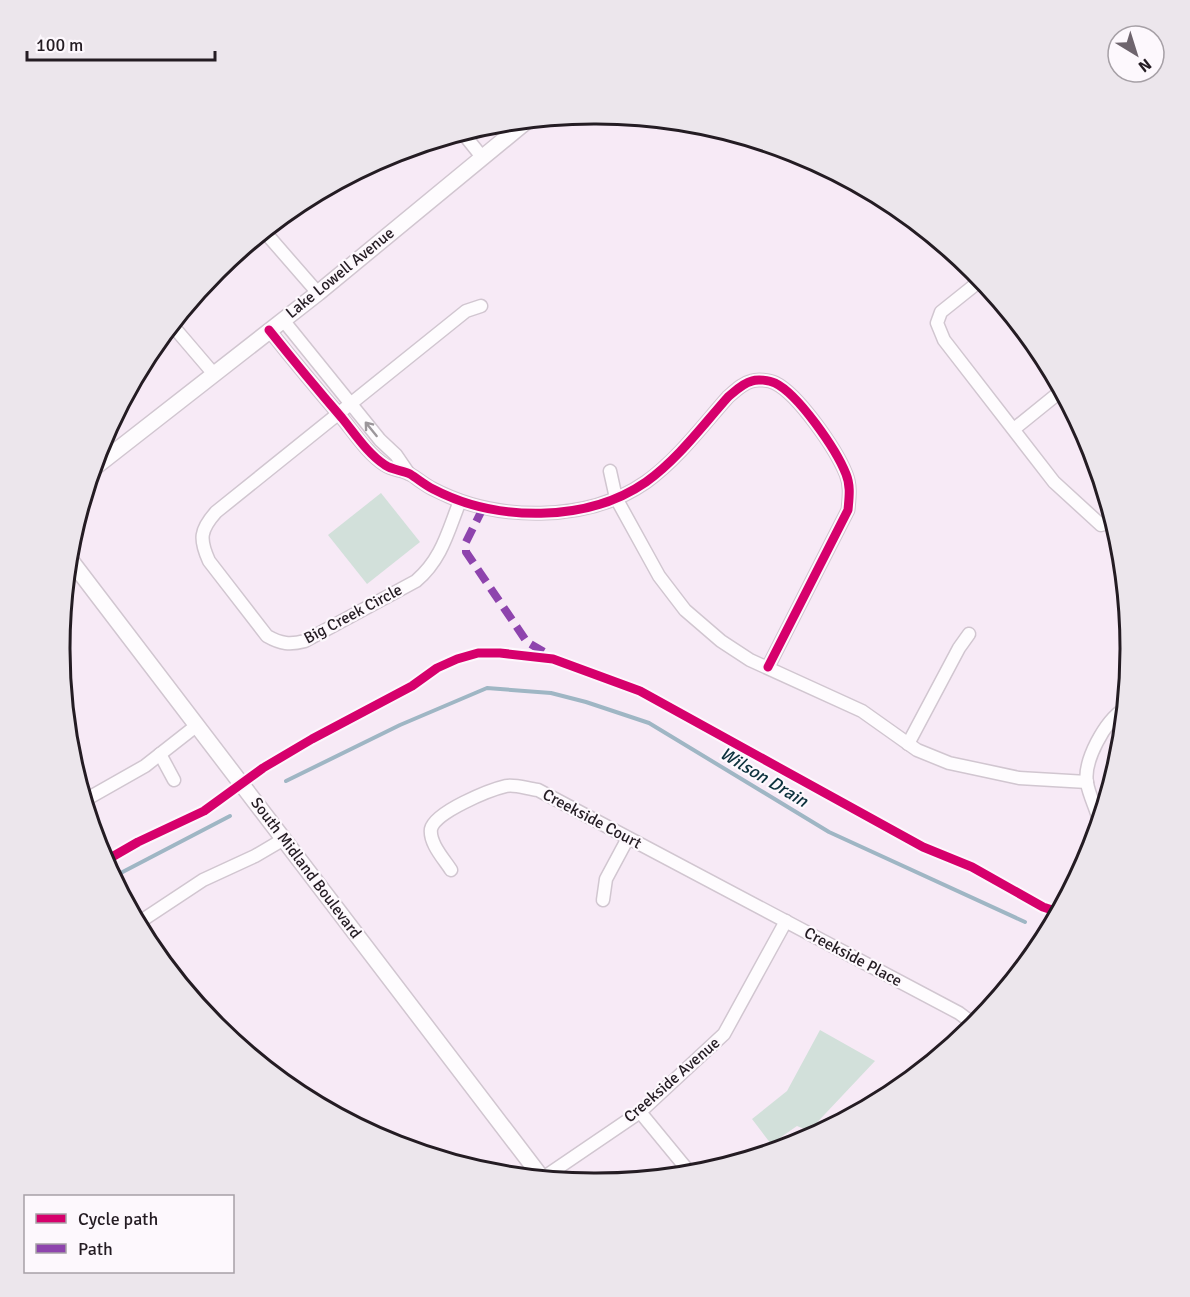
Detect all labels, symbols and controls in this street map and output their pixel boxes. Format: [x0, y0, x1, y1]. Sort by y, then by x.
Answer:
scale bar [27, 24, 214, 62]
north arrow [1106, 24, 1166, 84]
text: 100 m [36, 34, 83, 56]
text: N [1134, 54, 1155, 76]
street label: Lake Lowell Avenue [282, 223, 398, 323]
one-way arrow [365, 421, 378, 437]
street label: Big Creek Circle [300, 580, 406, 648]
water label: Wilson Drain [716, 742, 813, 812]
street label: Creekside Court [539, 785, 645, 854]
street label: South Midland Boulevard [246, 793, 366, 943]
street label: Creekside Place [801, 923, 905, 991]
street label: Creekside Avenue [620, 1033, 724, 1127]
legend [24, 1195, 234, 1273]
text: Cycle path [78, 1208, 158, 1230]
text: Path [78, 1238, 113, 1260]

